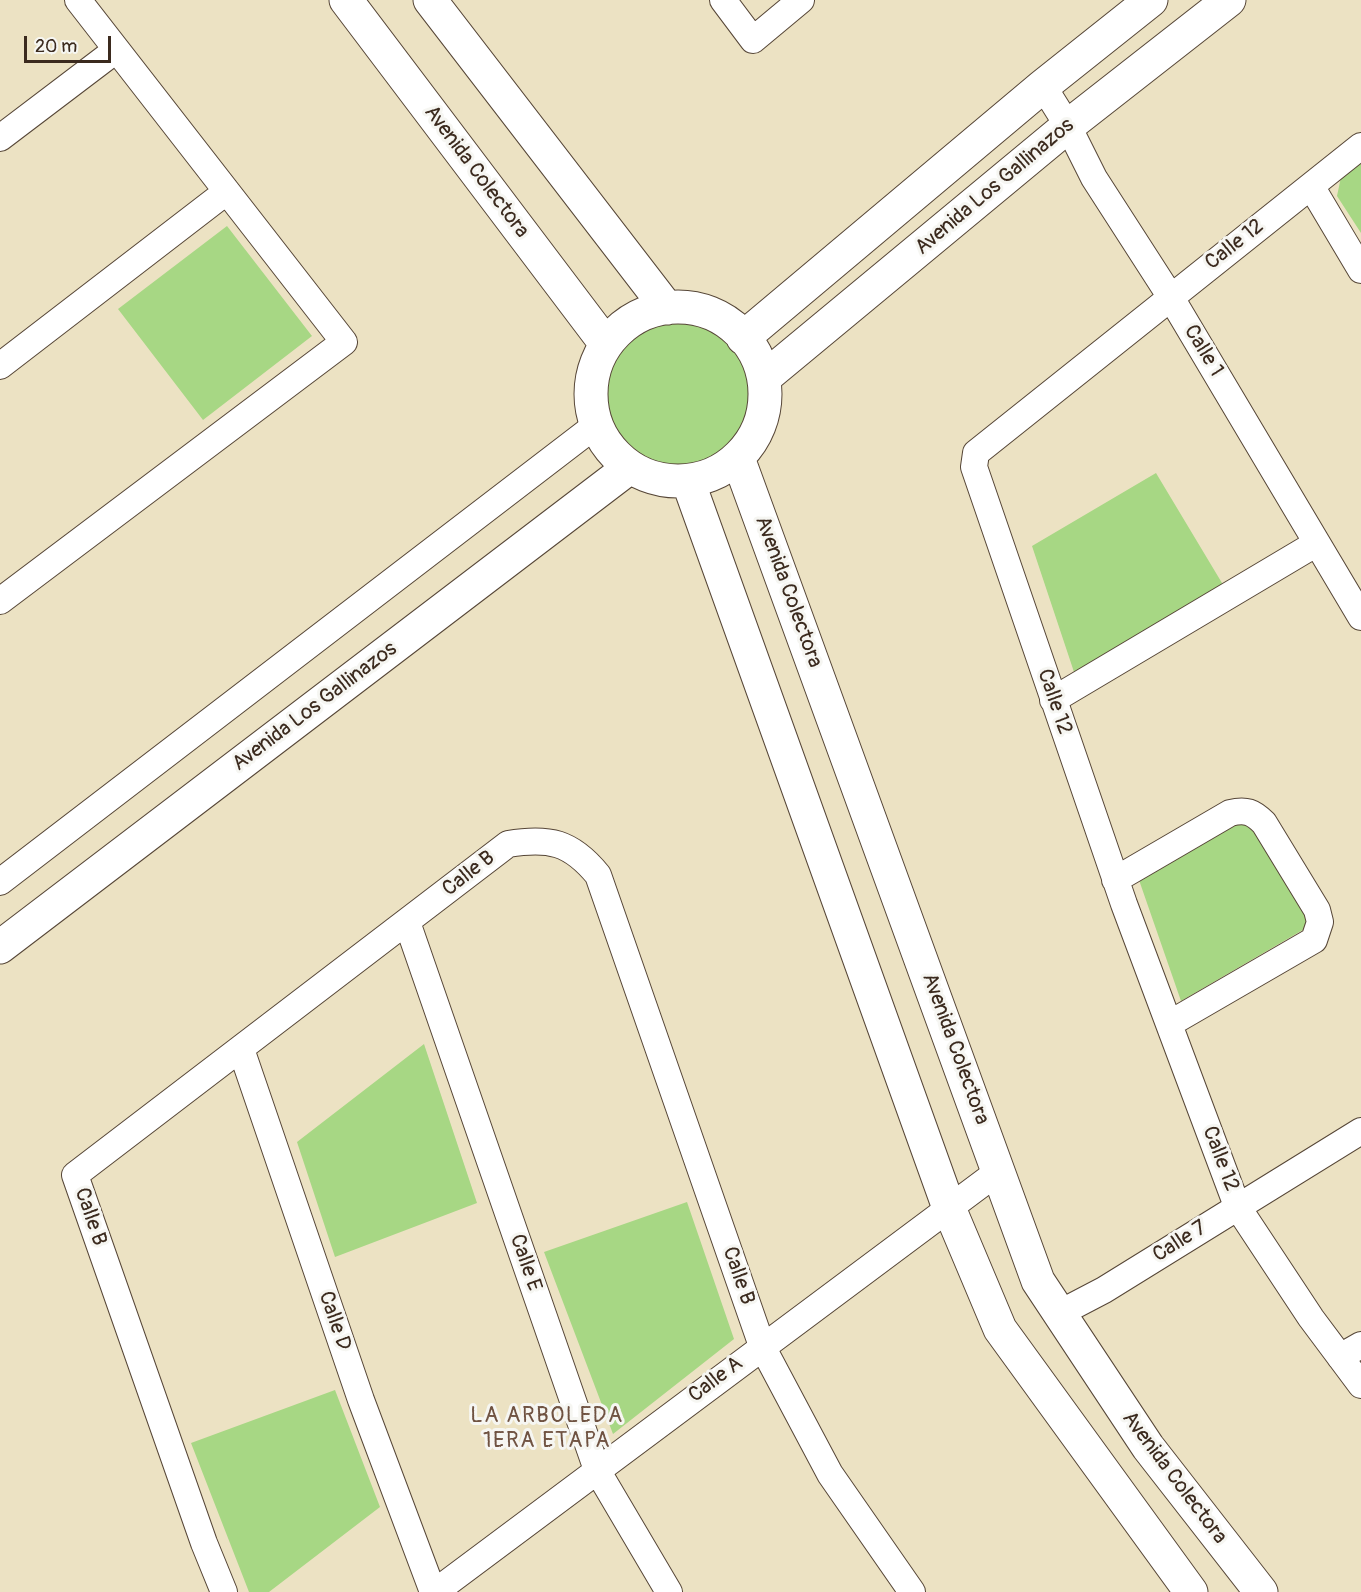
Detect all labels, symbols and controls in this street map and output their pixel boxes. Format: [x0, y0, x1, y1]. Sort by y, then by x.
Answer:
scale bar [27, 24, 114, 62]
text: 20 m [35, 35, 77, 58]
street label: Avenida Colectora [418, 101, 534, 243]
street label: Avenida Los Gallinazos [910, 113, 1080, 261]
street label: Calle 12 [1201, 214, 1269, 276]
street label: Calle 1 [1178, 321, 1228, 381]
street label: Avenida Colectora [749, 513, 827, 671]
street label: Avenida Los Gallinazos [228, 637, 402, 777]
street label: Calle 12 [1031, 666, 1077, 738]
street label: Calle B [438, 846, 500, 902]
street label: Avenida Colectora [916, 970, 994, 1128]
street label: Calle 12 [1196, 1123, 1244, 1195]
street label: Calle B [68, 1185, 112, 1249]
street label: Calle 7 [1148, 1216, 1212, 1268]
street label: Calle E [504, 1231, 546, 1295]
street label: Calle B [716, 1244, 760, 1308]
street label: Calle D [312, 1288, 356, 1354]
street label: Calle A [684, 1352, 748, 1408]
district label: LA ARBOLEDA 1ERA ETAPA [470, 1403, 624, 1454]
street label: Avenida Colectora [1116, 1407, 1232, 1549]

